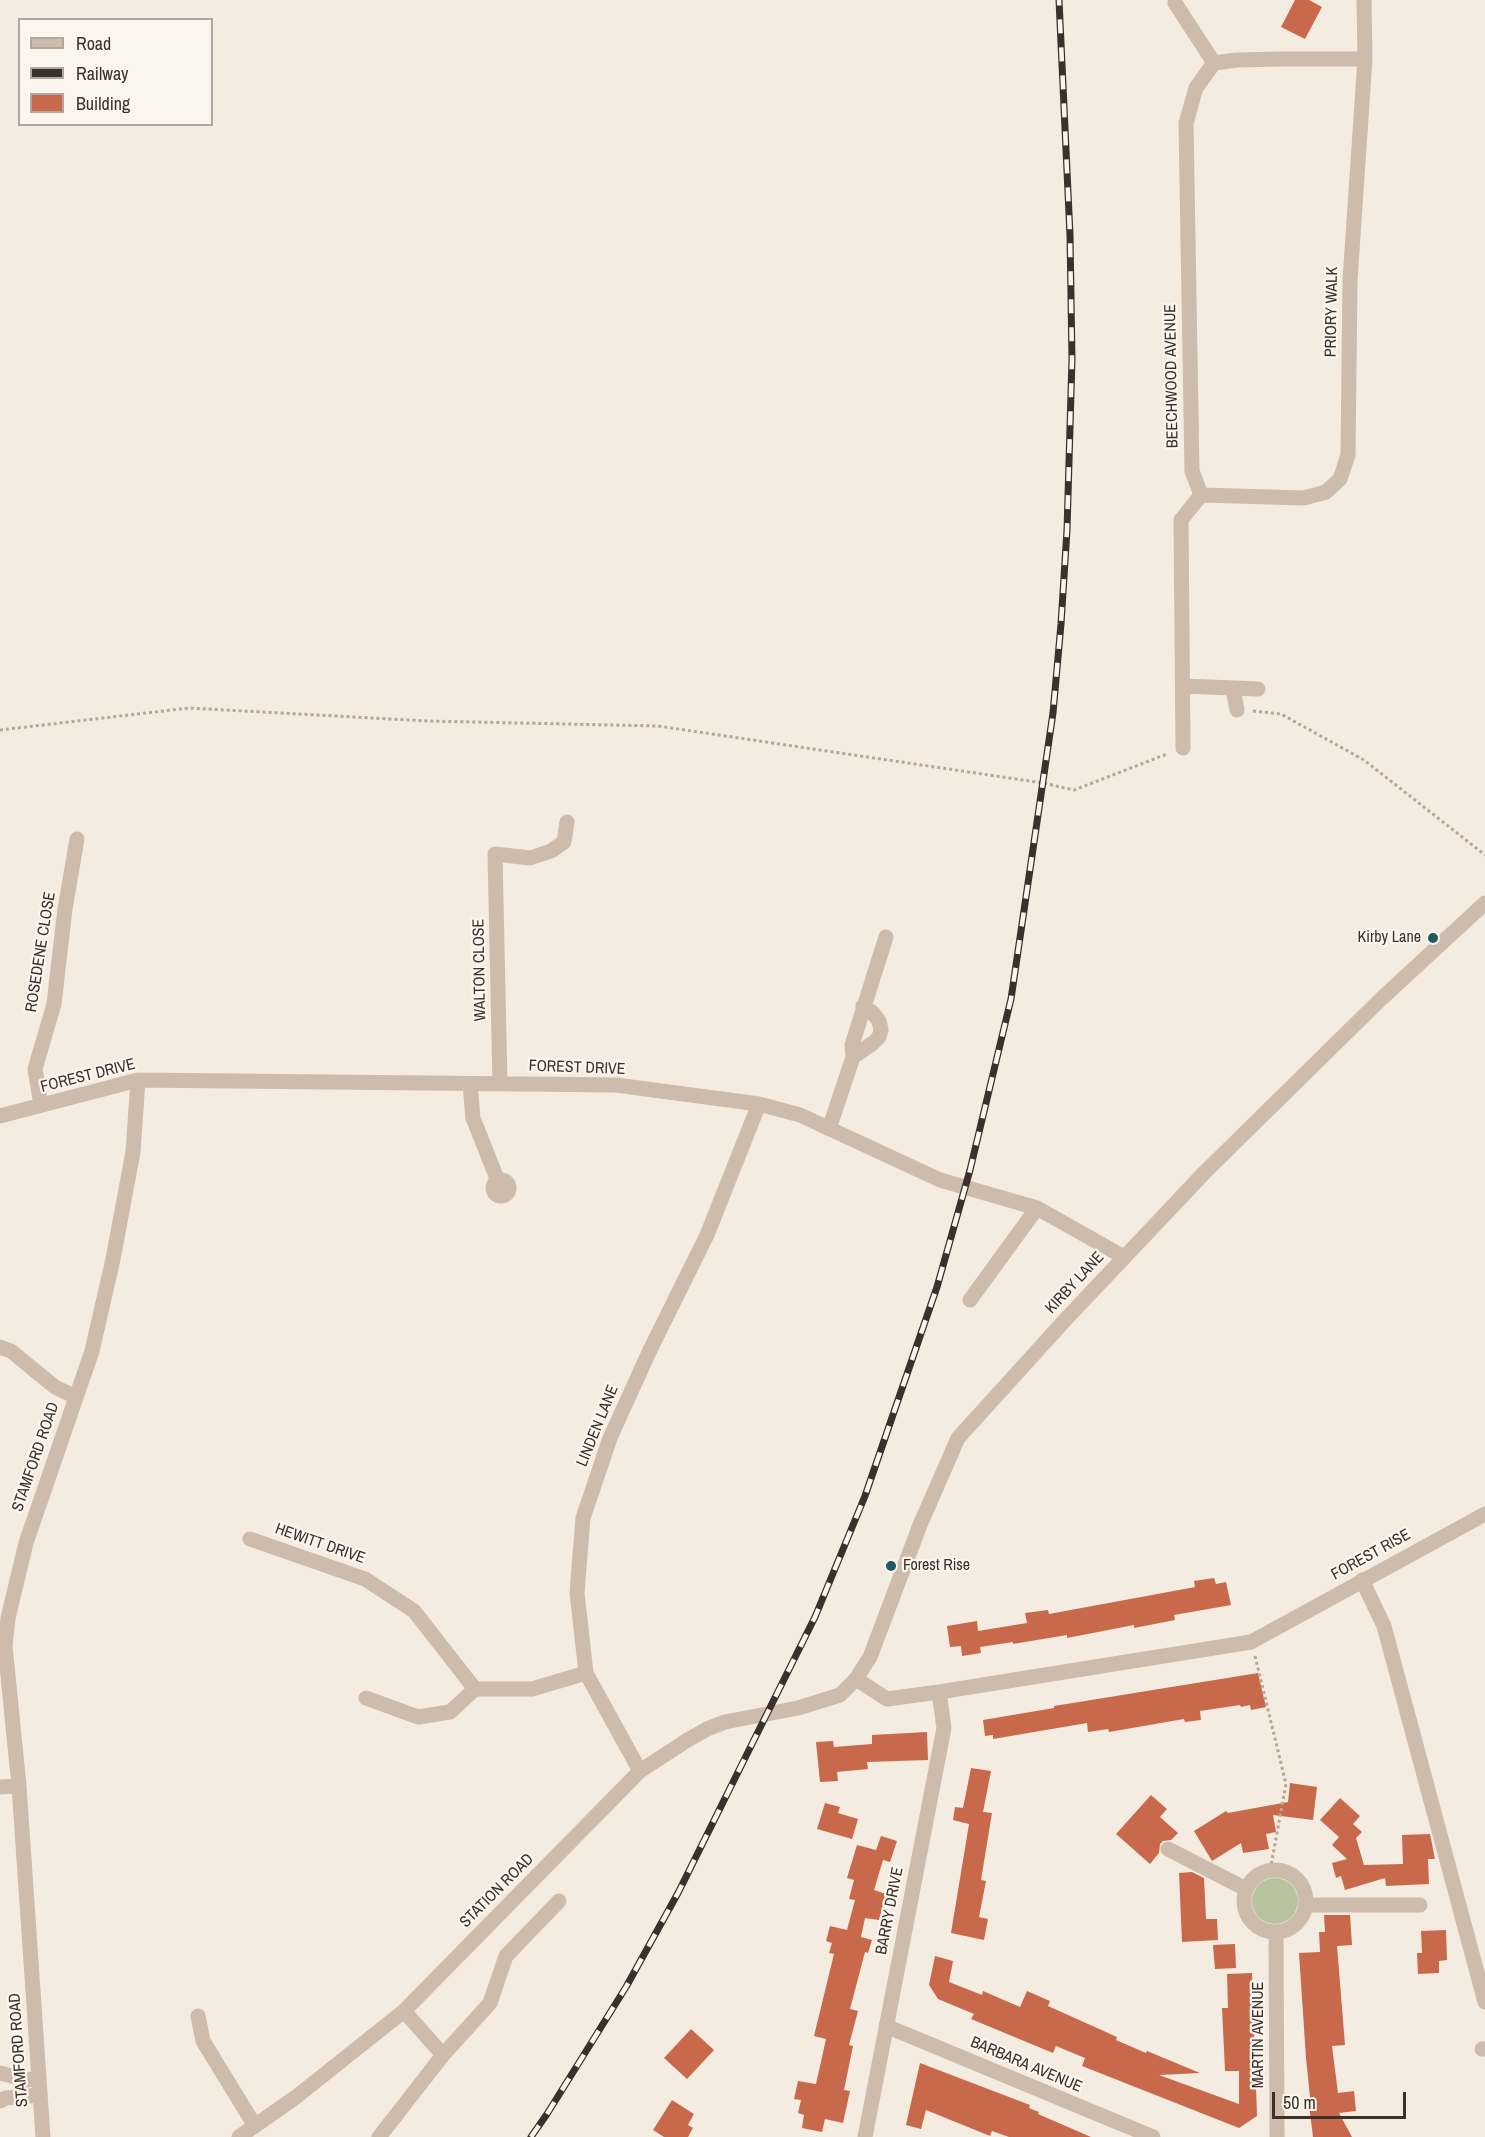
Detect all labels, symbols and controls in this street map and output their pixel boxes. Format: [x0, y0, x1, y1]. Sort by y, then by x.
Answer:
legend [18, 18, 213, 126]
text: Road [76, 31, 111, 56]
text: Railway [76, 61, 129, 86]
text: Building [76, 91, 130, 116]
street label: PRIORY WALK [1322, 267, 1342, 357]
street label: BEECHWOOD AVENUE [1161, 304, 1183, 448]
street label: ROSEDENE CLOSE [22, 890, 60, 1014]
street label: WALTON CLOSE [470, 919, 490, 1021]
place label: Kirby Lane [1358, 928, 1421, 948]
marker: Kirby Lane [1426, 931, 1440, 945]
street label: FOREST DRIVE [39, 1055, 137, 1097]
street label: FOREST DRIVE [528, 1057, 626, 1079]
street label: KIRBY LANE [1042, 1248, 1108, 1318]
street label: LINDEN LANE [573, 1383, 623, 1469]
street label: STAMFORD ROAD [8, 1400, 64, 1514]
street label: HEWITT DRIVE [272, 1520, 368, 1568]
street label: FOREST RISE [1328, 1525, 1414, 1585]
place label: Forest Rise [903, 1556, 970, 1576]
marker: Forest Rise [884, 1559, 898, 1573]
street label: STATION ROAD [456, 1850, 538, 1932]
street label: BARRY DRIVE [872, 1866, 908, 1956]
street label: MARTIN AVENUE [1249, 1982, 1269, 2088]
street label: STAMFORD ROAD [5, 1992, 33, 2108]
street label: BARBARA AVENUE [967, 2033, 1085, 2097]
scale bar [1275, 2080, 1408, 2118]
text: 50 m [1283, 2090, 1316, 2115]

